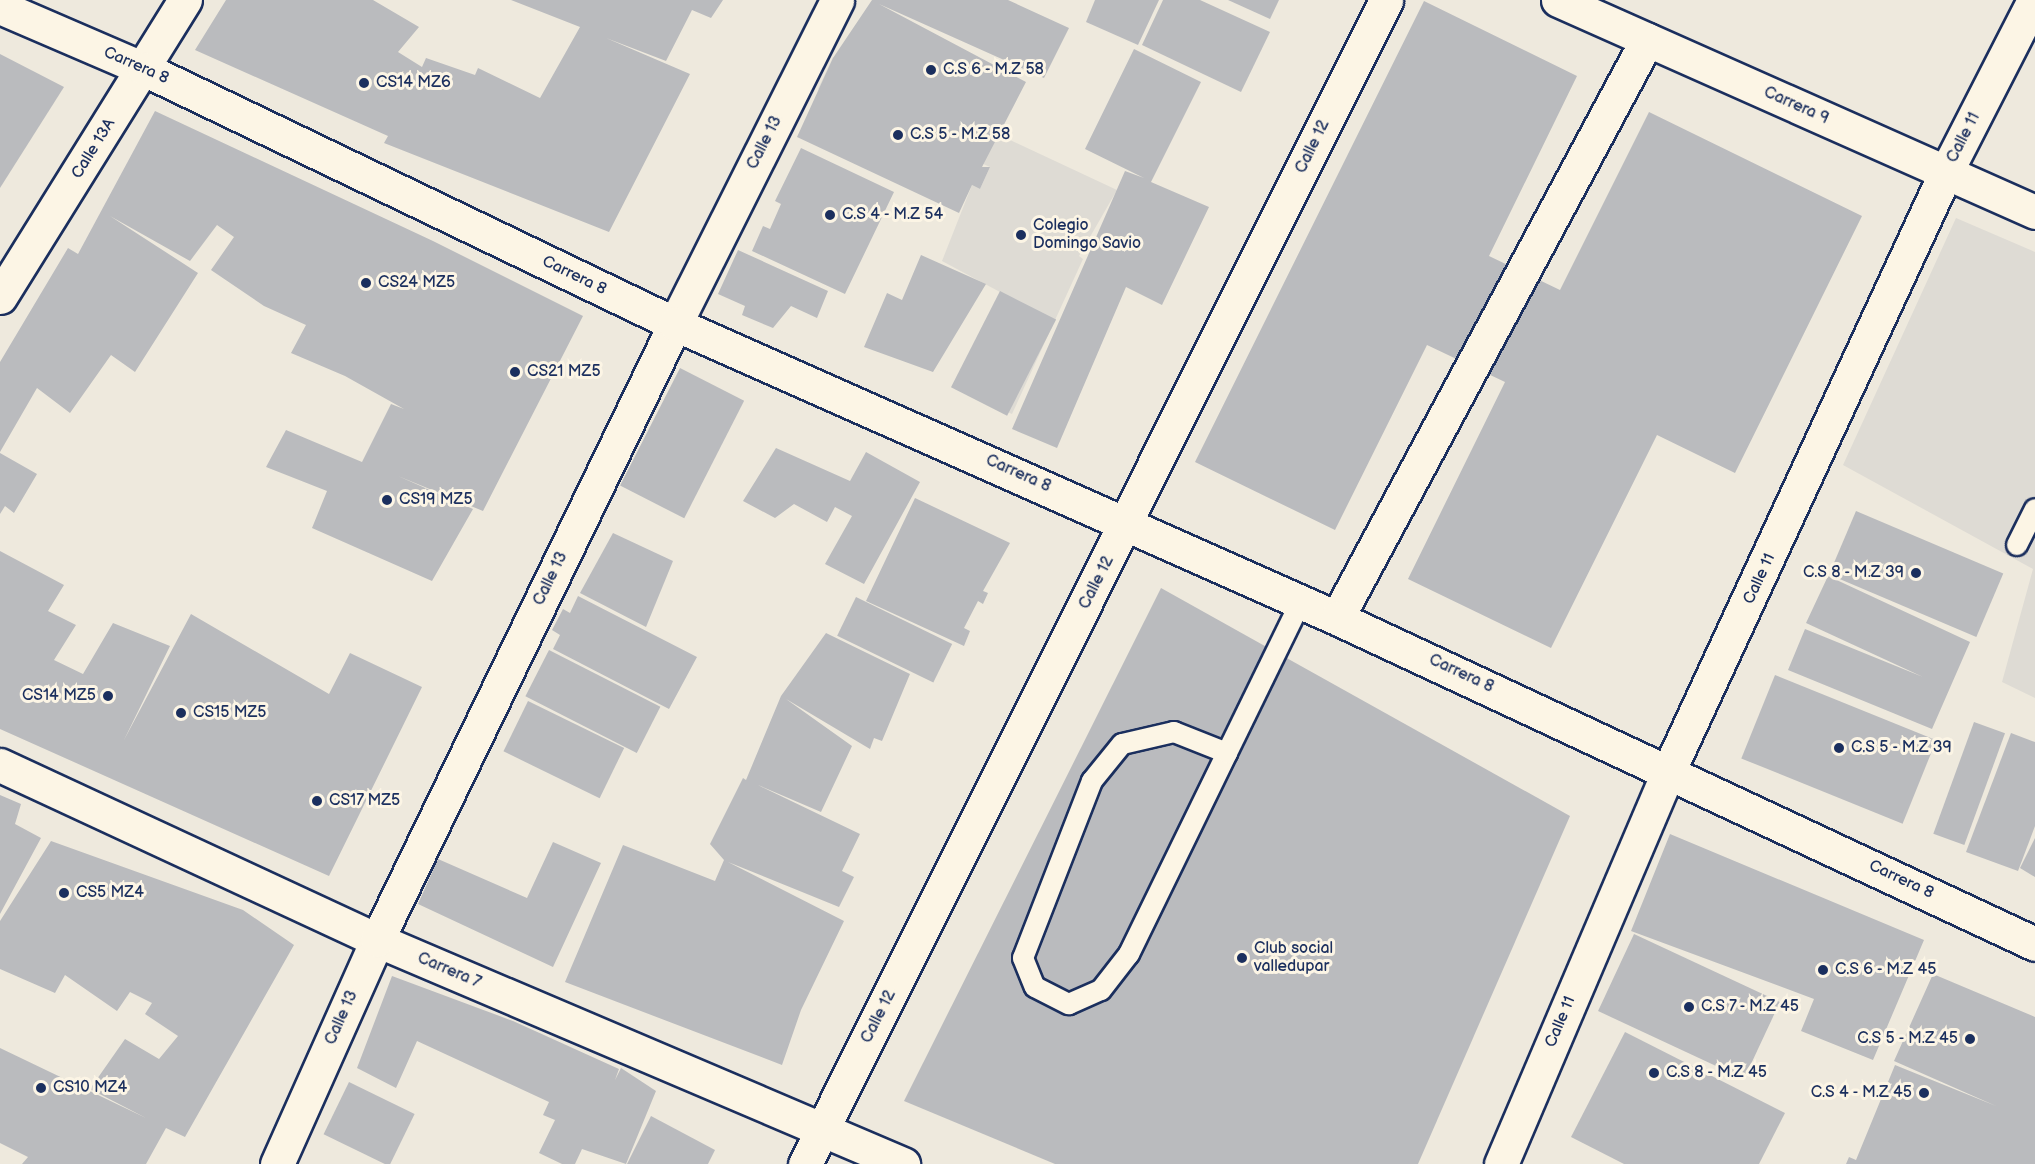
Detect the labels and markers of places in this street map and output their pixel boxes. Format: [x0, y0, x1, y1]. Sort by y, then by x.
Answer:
place label: C.S 6 - M.Z 58 [943, 60, 1045, 80]
marker: C.S 6 - M.Z 58 [924, 63, 938, 77]
place label: CS14 MZ6 [376, 73, 451, 93]
marker: CS14 MZ6 [357, 76, 371, 90]
place label: C.S 5 - M.Z 58 [910, 125, 1012, 145]
marker: C.S 5 - M.Z 58 [891, 128, 905, 142]
place label: C.S 4 - M.Z 54 [842, 205, 945, 225]
marker: C.S 4 - M.Z 54 [823, 208, 837, 222]
place label: Colegio Domingo Savio [1033, 216, 1141, 254]
marker: Colegio Domingo Savio [1014, 228, 1028, 242]
place label: CS24 MZ5 [378, 273, 455, 293]
marker: CS24 MZ5 [359, 276, 373, 290]
place label: CS21 MZ5 [527, 362, 601, 382]
marker: CS21 MZ5 [508, 365, 522, 379]
place label: CS19 MZ5 [399, 490, 473, 510]
marker: CS19 MZ5 [380, 493, 394, 507]
place label: C.S 8 - M.Z 39 [1802, 563, 1904, 583]
marker: C.S 8 - M.Z 39 [1909, 566, 1923, 580]
place label: CS14 MZ5 [22, 686, 96, 706]
marker: CS14 MZ5 [101, 689, 115, 703]
place label: CS15 MZ5 [193, 703, 267, 723]
marker: CS15 MZ5 [174, 706, 188, 720]
place label: C.S 5 - M.Z 39 [1851, 738, 1953, 758]
marker: C.S 5 - M.Z 39 [1832, 741, 1846, 755]
place label: CS17 MZ5 [329, 791, 401, 811]
marker: CS17 MZ5 [310, 794, 324, 808]
place label: CS5 MZ4 [76, 883, 144, 903]
marker: CS5 MZ4 [57, 886, 71, 900]
place label: Club social valledupar [1254, 939, 1333, 977]
marker: Club social valledupar [1235, 951, 1249, 965]
place label: C.S 6 - M.Z 45 [1835, 960, 1938, 980]
marker: C.S 6 - M.Z 45 [1816, 963, 1830, 977]
place label: C.S 7 - M.Z 45 [1701, 997, 1802, 1017]
marker: C.S 7 - M.Z 45 [1682, 1000, 1696, 1014]
place label: C.S 5 - M.Z 45 [1856, 1029, 1958, 1049]
marker: C.S 5 - M.Z 45 [1963, 1032, 1977, 1046]
place label: C.S 8 - M.Z 45 [1666, 1063, 1768, 1083]
marker: C.S 8 - M.Z 45 [1647, 1066, 1661, 1080]
place label: CS10 MZ4 [53, 1078, 127, 1098]
marker: CS10 MZ4 [34, 1081, 48, 1095]
place label: C.S 4 - M.Z 45 [1809, 1083, 1912, 1103]
marker: C.S 4 - M.Z 45 [1917, 1086, 1931, 1100]

